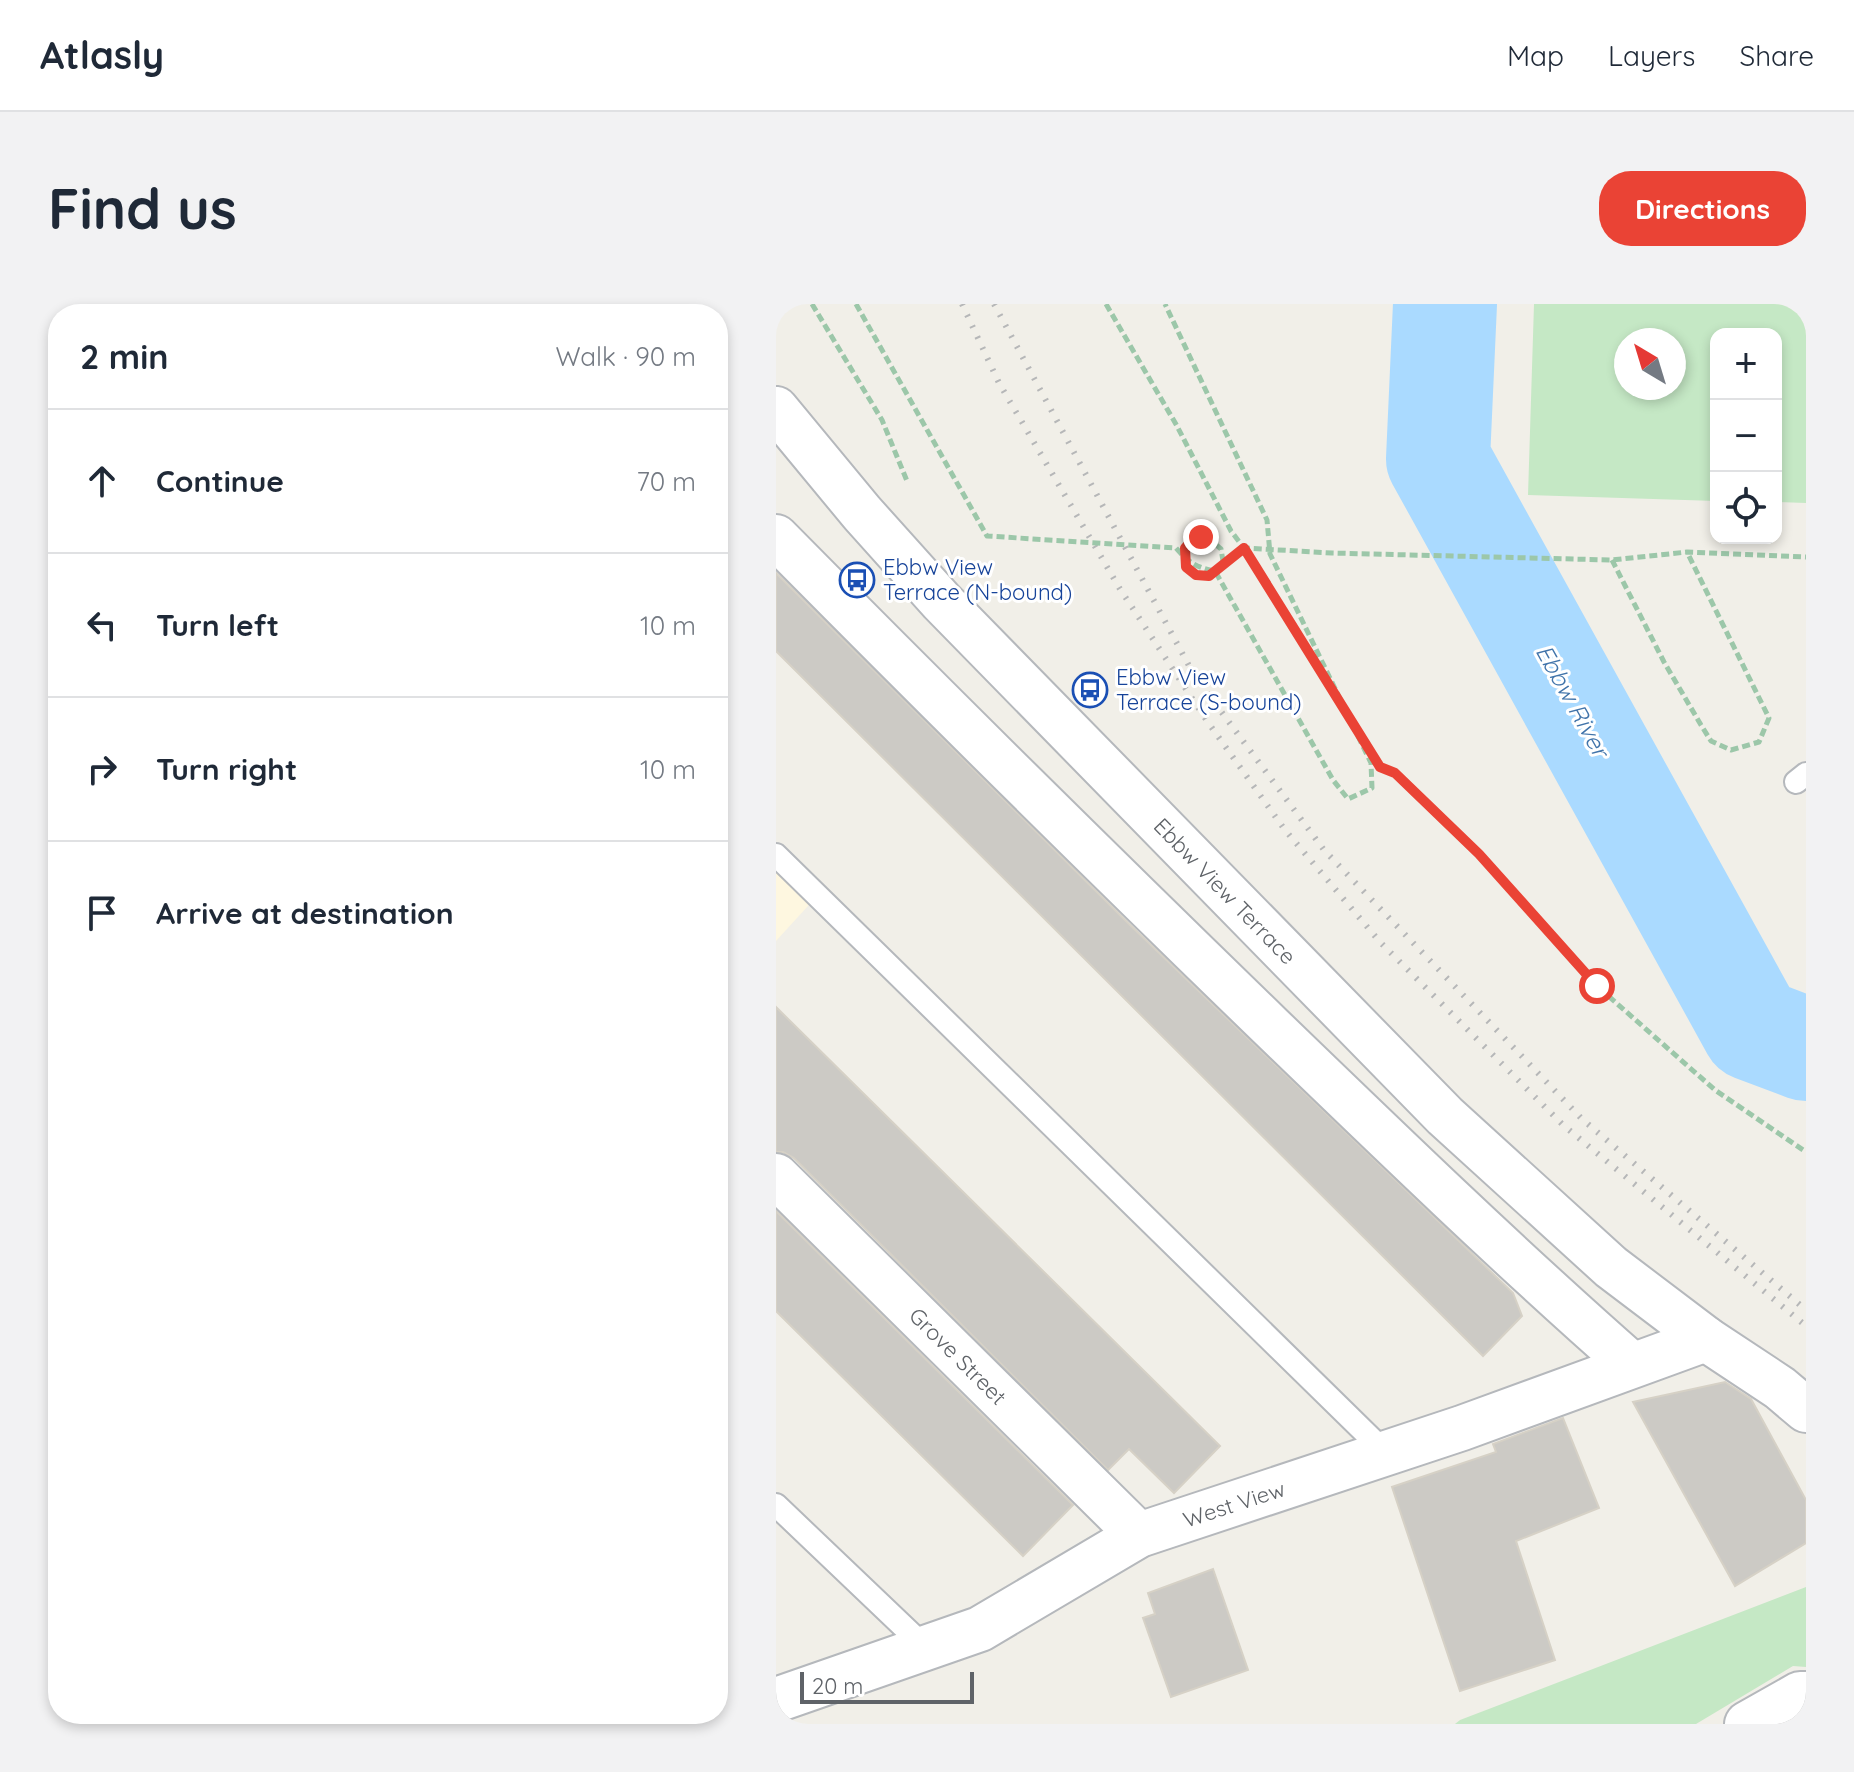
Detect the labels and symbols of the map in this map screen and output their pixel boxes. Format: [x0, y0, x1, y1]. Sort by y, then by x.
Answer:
north arrow [1614, 328, 1686, 400]
route end [1183, 519, 1219, 555]
place label: Ebbw View Terrace (N-bound) [883, 553, 1072, 606]
bus stop icon: Ebbw View Terrace (N-bound) [838, 561, 876, 599]
water label: Ebbw River [1530, 639, 1617, 764]
place label: Ebbw View Terrace (S-bound) [1116, 663, 1302, 716]
bus stop icon: Ebbw View Terrace (S-bound) [1071, 671, 1109, 709]
street label: Ebbw View Terrace [1148, 812, 1302, 970]
route start [1579, 968, 1615, 1004]
street label: Grove Street [903, 1301, 1013, 1411]
street label: West View [1180, 1474, 1288, 1534]
scale bar [800, 1668, 974, 1704]

